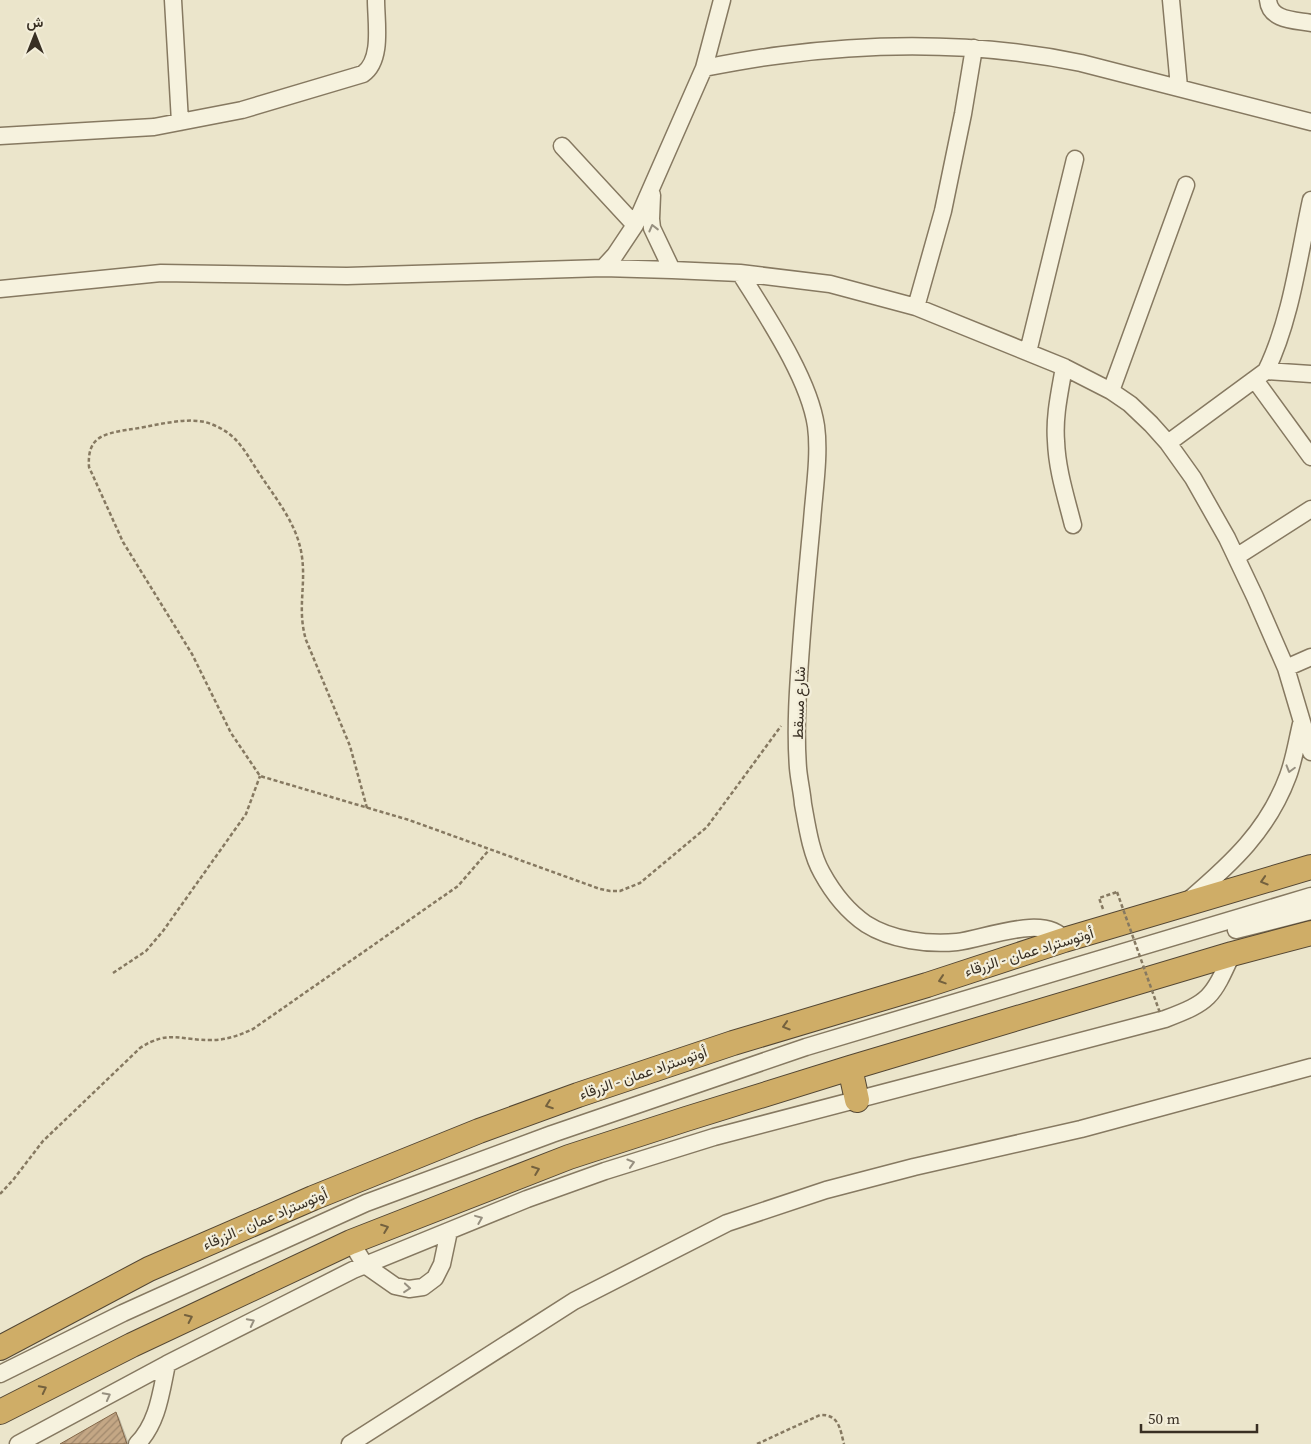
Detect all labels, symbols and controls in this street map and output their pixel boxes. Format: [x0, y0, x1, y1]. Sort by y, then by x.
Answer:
north arrow [10, 10, 60, 60]
text: ش [27, 12, 44, 32]
one-way arrow [648, 224, 659, 233]
street label: شارع مسقط [787, 666, 811, 740]
one-way arrow [1285, 764, 1295, 772]
one-way arrow [1261, 876, 1269, 886]
street label: أوتوستراد عمان - الزرقاء [962, 922, 1097, 981]
one-way arrow [938, 974, 946, 984]
one-way arrow [782, 1021, 791, 1031]
street label: أوتوستراد عمان - الزرقاء [576, 1041, 710, 1104]
one-way arrow [545, 1099, 554, 1109]
one-way arrow [627, 1158, 635, 1168]
one-way arrow [531, 1166, 540, 1176]
street label: أوتوستراد عمان - الزرقاء [199, 1182, 331, 1254]
one-way arrow [474, 1214, 483, 1225]
one-way arrow [380, 1224, 388, 1234]
one-way arrow [403, 1282, 411, 1293]
one-way arrow [184, 1314, 193, 1324]
one-way arrow [246, 1318, 255, 1328]
one-way arrow [38, 1385, 47, 1395]
one-way arrow [102, 1393, 111, 1403]
scale bar [1141, 1402, 1257, 1434]
text: 50 m [1148, 1408, 1180, 1429]

